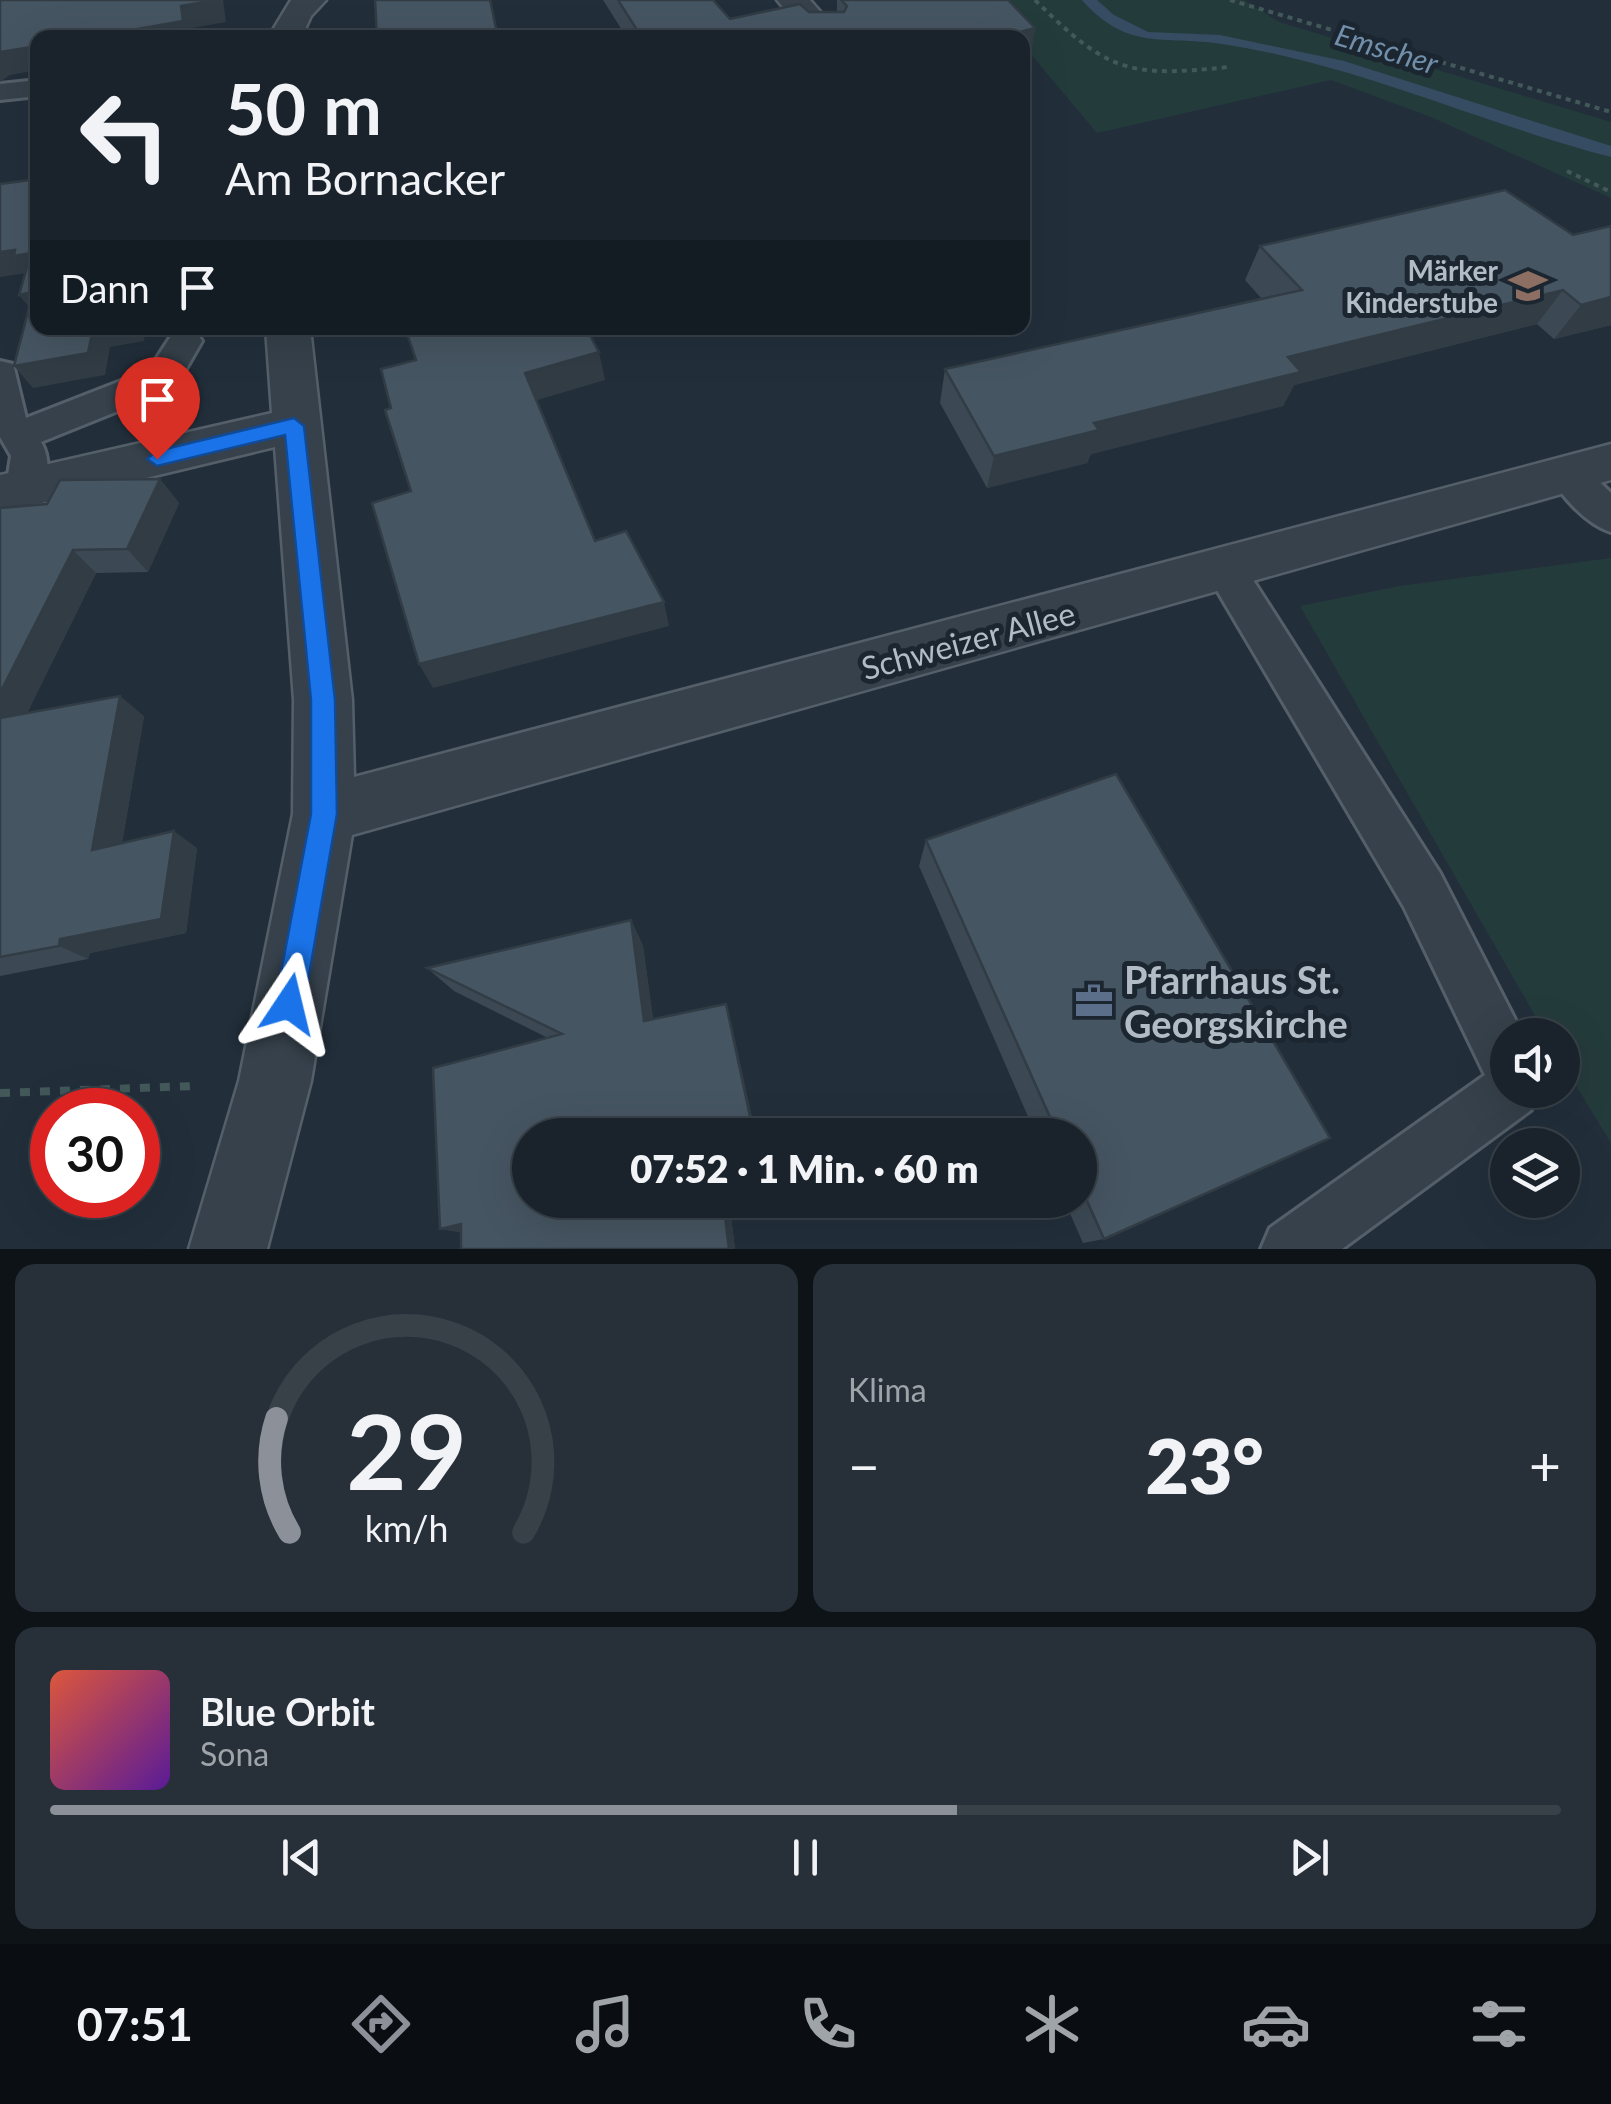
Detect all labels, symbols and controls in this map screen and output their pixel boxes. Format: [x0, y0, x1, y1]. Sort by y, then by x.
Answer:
water label: Emscher [1331, 15, 1443, 81]
text: 50 m [225, 66, 382, 150]
icon: left [60, 70, 190, 200]
text: Am Bornacker [225, 151, 505, 205]
place label: Märker Kinderstube [1345, 253, 1499, 319]
icon: arrive [170, 260, 225, 315]
text: Dann [60, 265, 150, 311]
school or university icon: Märker Kinderstube [1507, 265, 1549, 307]
pin [115, 357, 200, 460]
icon: arrive [130, 372, 185, 427]
street label: Schweizer Allee [857, 593, 1079, 687]
position arrow [237, 952, 341, 1056]
place label: Pfarrhaus St. Georgskirche [1124, 956, 1348, 1046]
office icon: Pfarrhaus St. Georgskirche [1073, 980, 1115, 1022]
map controls [1490, 1018, 1580, 1218]
button: sound [1490, 1018, 1580, 1108]
speed limit sign: 30 [30, 1088, 160, 1218]
button: layers [1490, 1128, 1580, 1218]
text: 07:52 · 1 Min. · 60 m [630, 1145, 979, 1191]
text: Klima [848, 1370, 927, 1409]
text: 29 [346, 1387, 467, 1512]
text: 23° [1145, 1420, 1264, 1510]
text: − [848, 1432, 880, 1498]
text: + [1529, 1432, 1561, 1498]
text: km/h [365, 1507, 448, 1550]
text: Blue Orbit [200, 1688, 375, 1734]
text: Sona [200, 1734, 269, 1773]
icon: previous [274, 1830, 329, 1885]
icon: pause [778, 1830, 833, 1885]
icon: next [1282, 1830, 1337, 1885]
icon: directions [346, 1989, 416, 2059]
icon: music [570, 1989, 640, 2059]
icon: phone [793, 1989, 863, 2059]
icon: climate [1017, 1989, 1087, 2059]
icon: car [1241, 1989, 1311, 2059]
icon: filters [1464, 1989, 1534, 2059]
text: 07:51 [77, 1997, 193, 2051]

